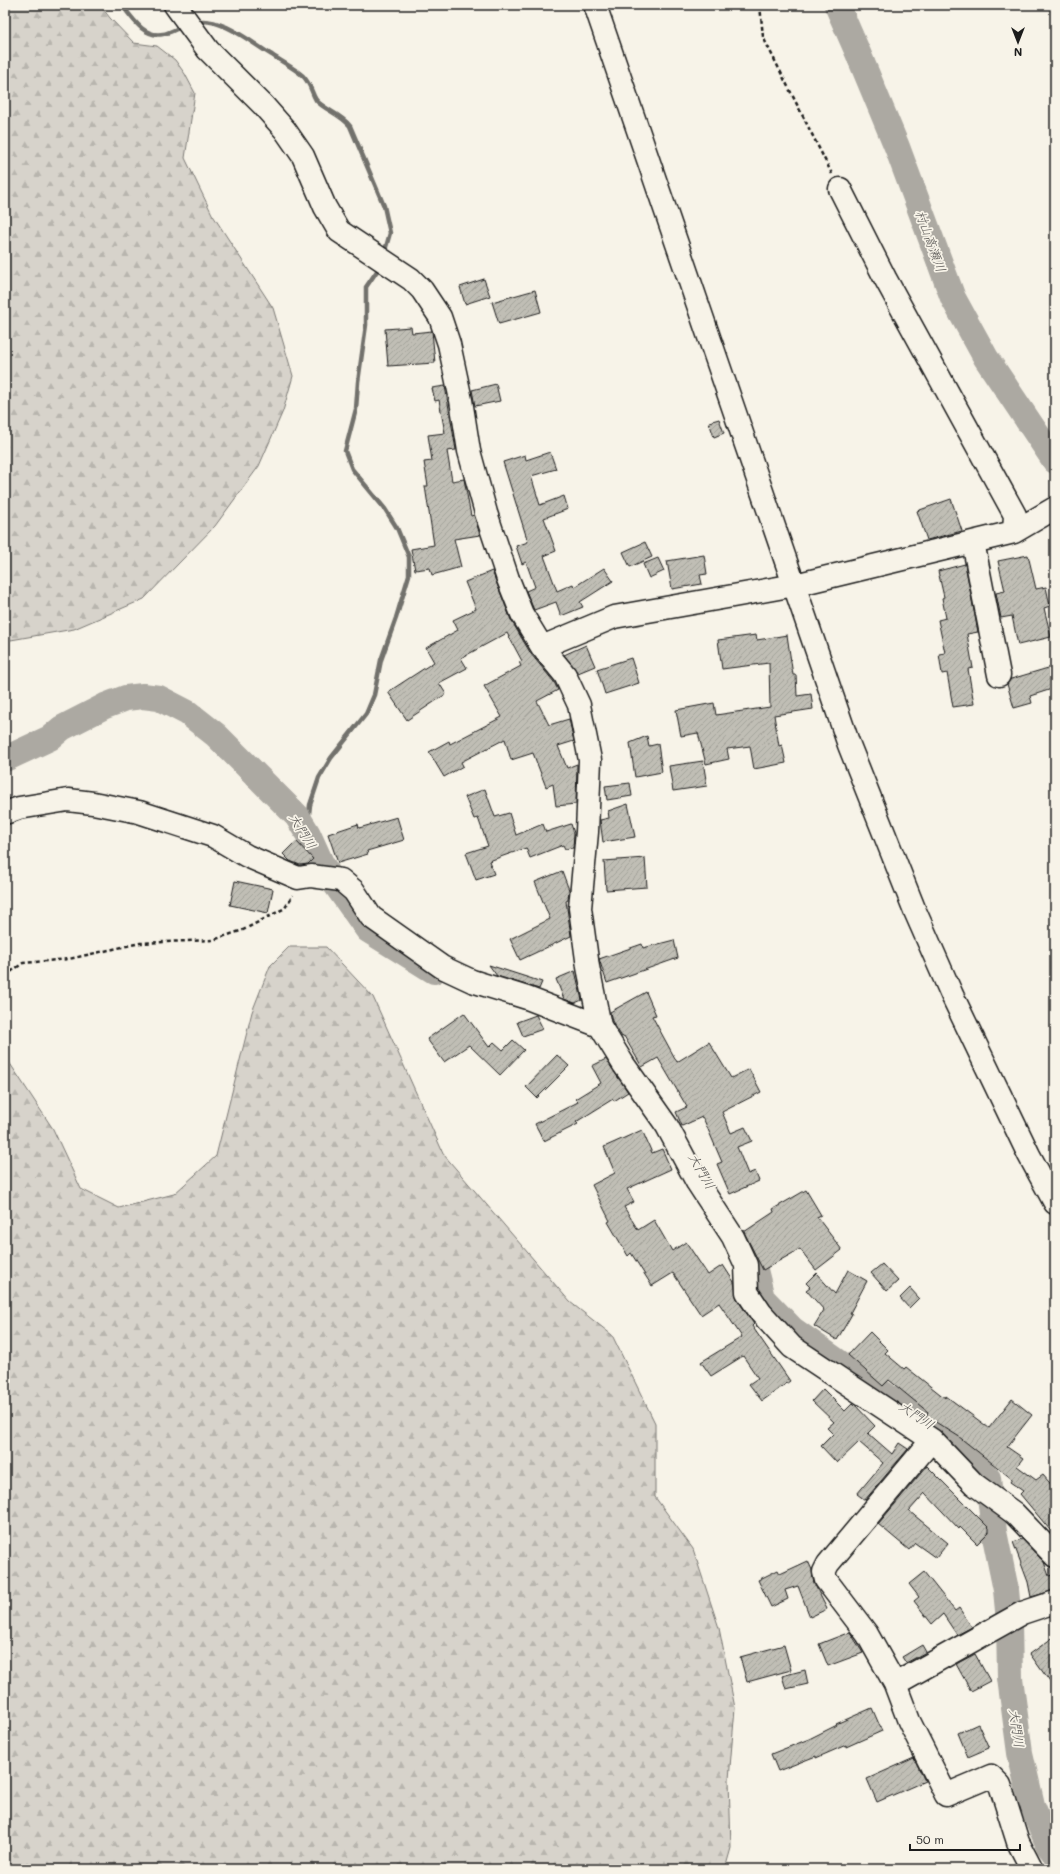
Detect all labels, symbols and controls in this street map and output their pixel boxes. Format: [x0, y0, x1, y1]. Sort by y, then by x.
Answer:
north arrow [998, 22, 1038, 62]
text: N [1014, 45, 1022, 60]
water label: 村山高瀬川 [912, 207, 951, 274]
water label: 大門川 [286, 810, 321, 852]
water label: 大門川 [685, 1150, 720, 1192]
water label: 大門川 [896, 1397, 938, 1433]
water label: 大門川 [1006, 1707, 1029, 1748]
scale bar [910, 1826, 1020, 1852]
text: 50 m [916, 1831, 944, 1847]

